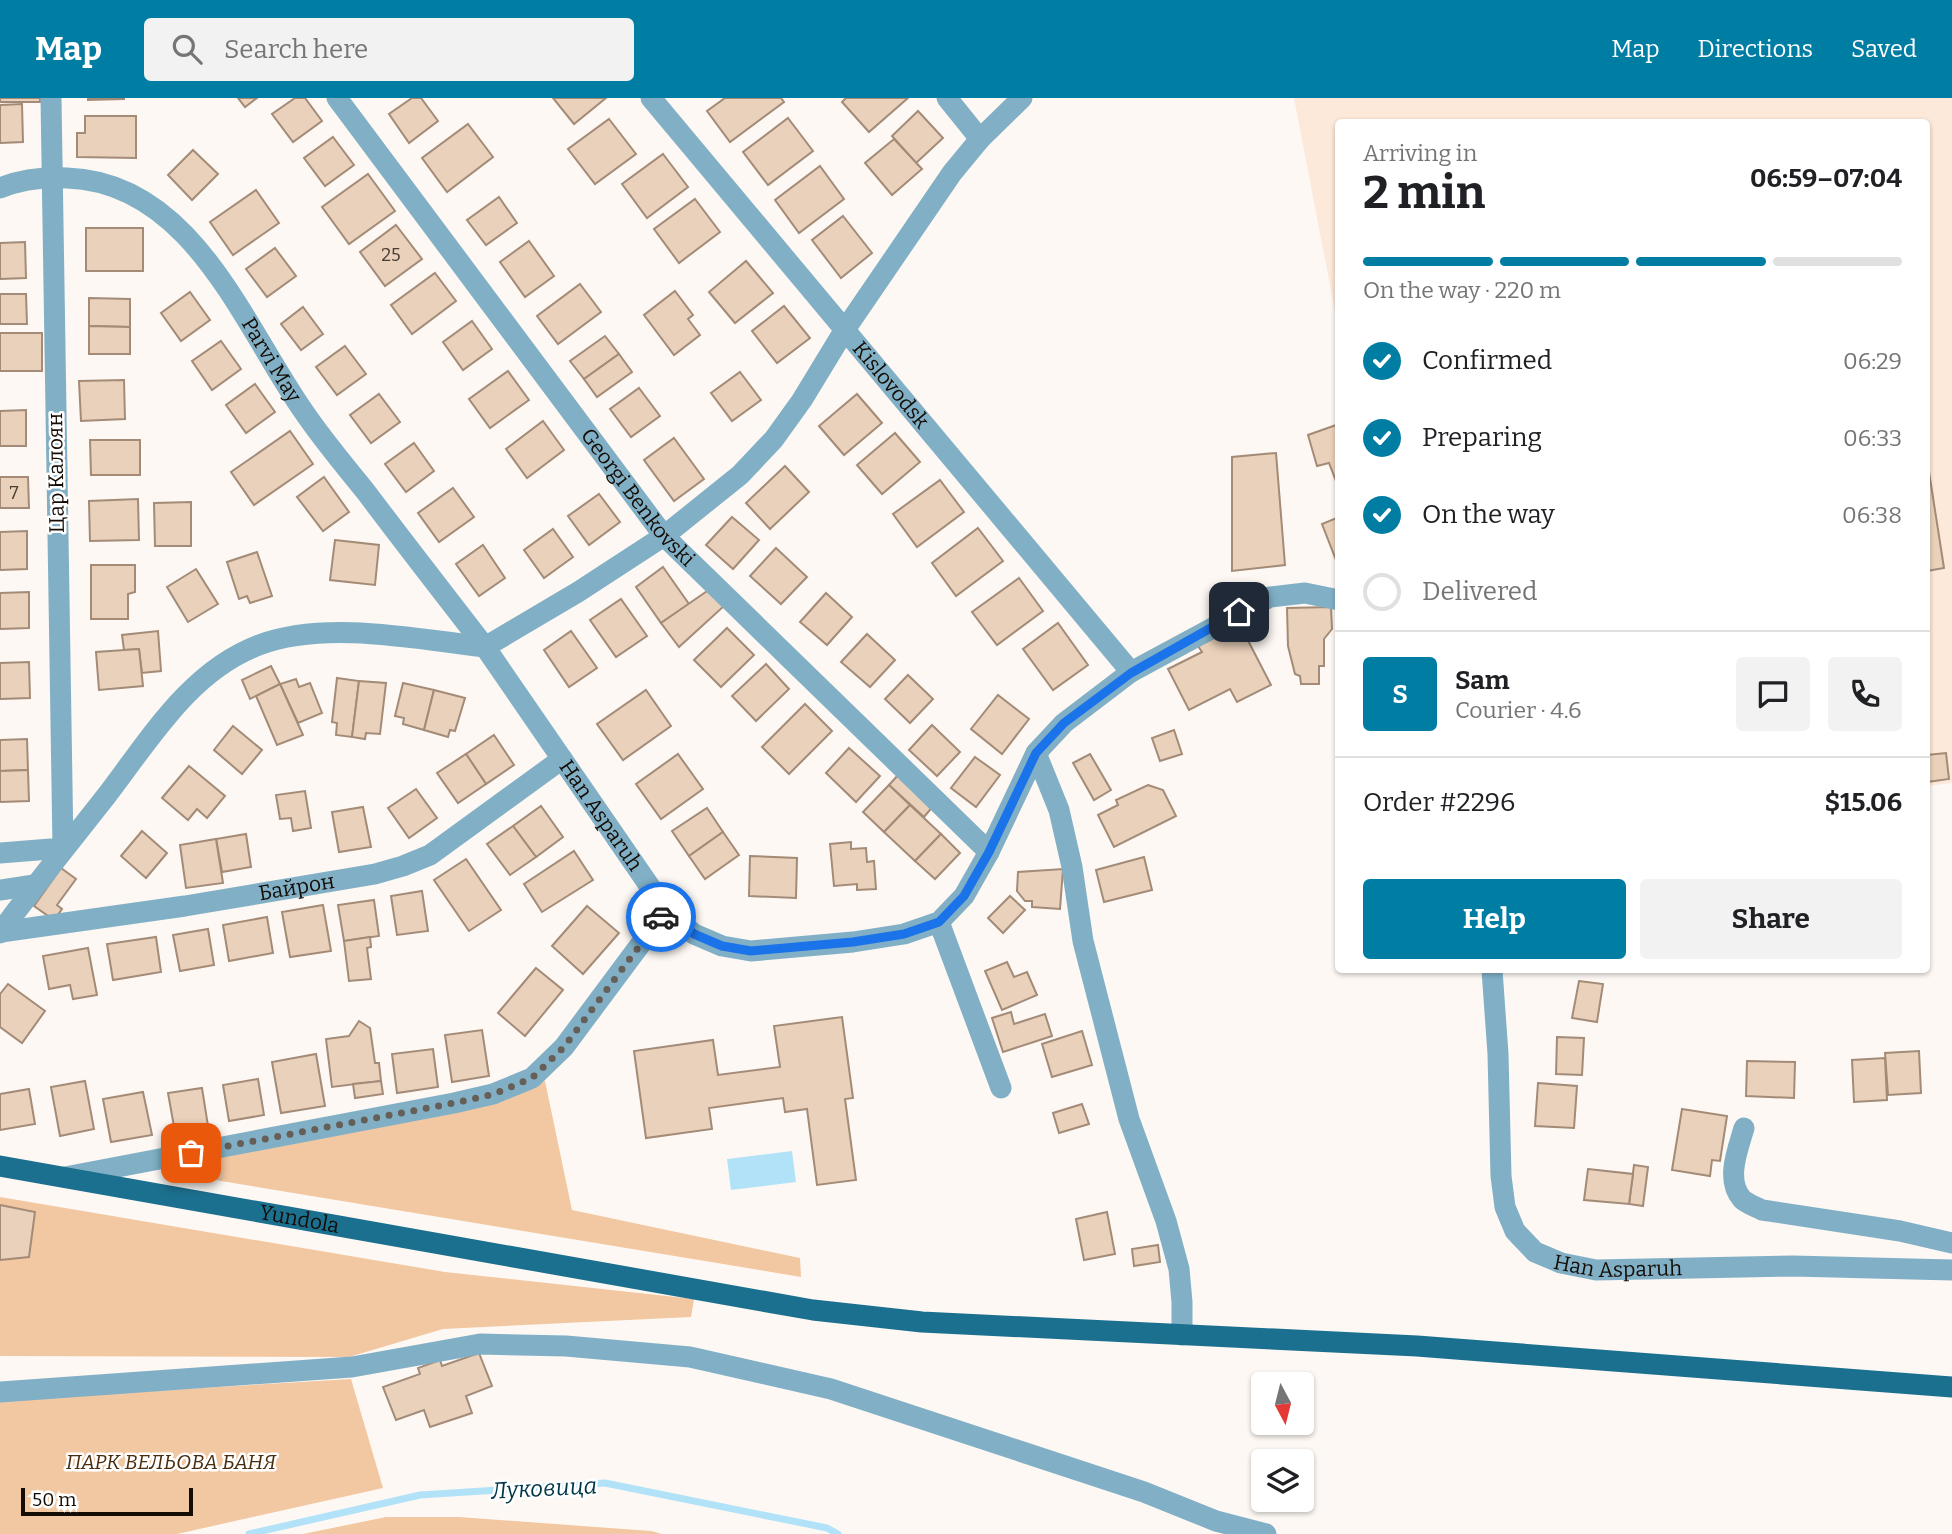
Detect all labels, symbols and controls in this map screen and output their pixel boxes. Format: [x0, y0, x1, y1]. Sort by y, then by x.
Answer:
search box [144, 18, 634, 81]
text: Map [35, 29, 102, 69]
icon: search [168, 30, 206, 68]
text: Search here [224, 34, 368, 65]
text: Map [1611, 35, 1660, 63]
text: Directions [1698, 35, 1813, 63]
text: Saved [1851, 35, 1917, 63]
text: Arriving in [1363, 139, 1477, 167]
text: 06:59–07:04 [1750, 163, 1902, 194]
text: 2 min [1363, 165, 1485, 220]
house number: 25 [381, 244, 401, 266]
text: On the way · 220 m [1363, 276, 1561, 304]
street label: Parvi May [236, 313, 307, 408]
street label: Kislovodsk [847, 336, 935, 434]
icon: check [1363, 342, 1401, 380]
text: Confirmed [1422, 345, 1552, 376]
text: 06:29 [1843, 347, 1902, 375]
street label: Цар Калоян [42, 413, 70, 533]
icon: check [1363, 419, 1401, 457]
text: Preparing [1422, 422, 1542, 453]
street label: Georgi Benkovski [575, 423, 700, 572]
text: 06:33 [1843, 424, 1902, 452]
house number: 7 [9, 482, 19, 504]
icon: check [1363, 496, 1401, 534]
text: On the way [1422, 499, 1555, 530]
text: 06:38 [1842, 501, 1902, 529]
text: Delivered [1422, 576, 1537, 607]
pin [1209, 582, 1269, 642]
icon: home [1220, 593, 1258, 631]
button: chat [1736, 657, 1810, 731]
button: phone [1828, 657, 1902, 731]
text: Sam [1455, 665, 1510, 696]
text: S [1392, 679, 1408, 710]
text: Courier · 4.6 [1455, 696, 1582, 724]
street label: Han Asparuh [554, 755, 648, 876]
text: Order #2296 [1363, 787, 1515, 818]
text: $15.06 [1824, 787, 1902, 818]
street label: Байрон [257, 868, 337, 906]
button: Help [1363, 879, 1626, 959]
button: Share [1640, 879, 1902, 959]
courier [626, 882, 696, 952]
icon: car [642, 898, 680, 936]
pin [161, 1123, 221, 1183]
icon: bag [172, 1134, 210, 1172]
street label: Yundola [257, 1199, 342, 1239]
street label: Han Asparuh [1551, 1249, 1682, 1283]
north arrow [1251, 1372, 1314, 1435]
map controls [1251, 1372, 1314, 1512]
park label: ПАРК ВЕЛЬОВА БАНЯ [66, 1449, 277, 1475]
button: layers [1251, 1449, 1314, 1512]
water label: Луковица [489, 1471, 598, 1505]
scale bar [21, 1485, 192, 1517]
text: 50 m [32, 1488, 76, 1511]

